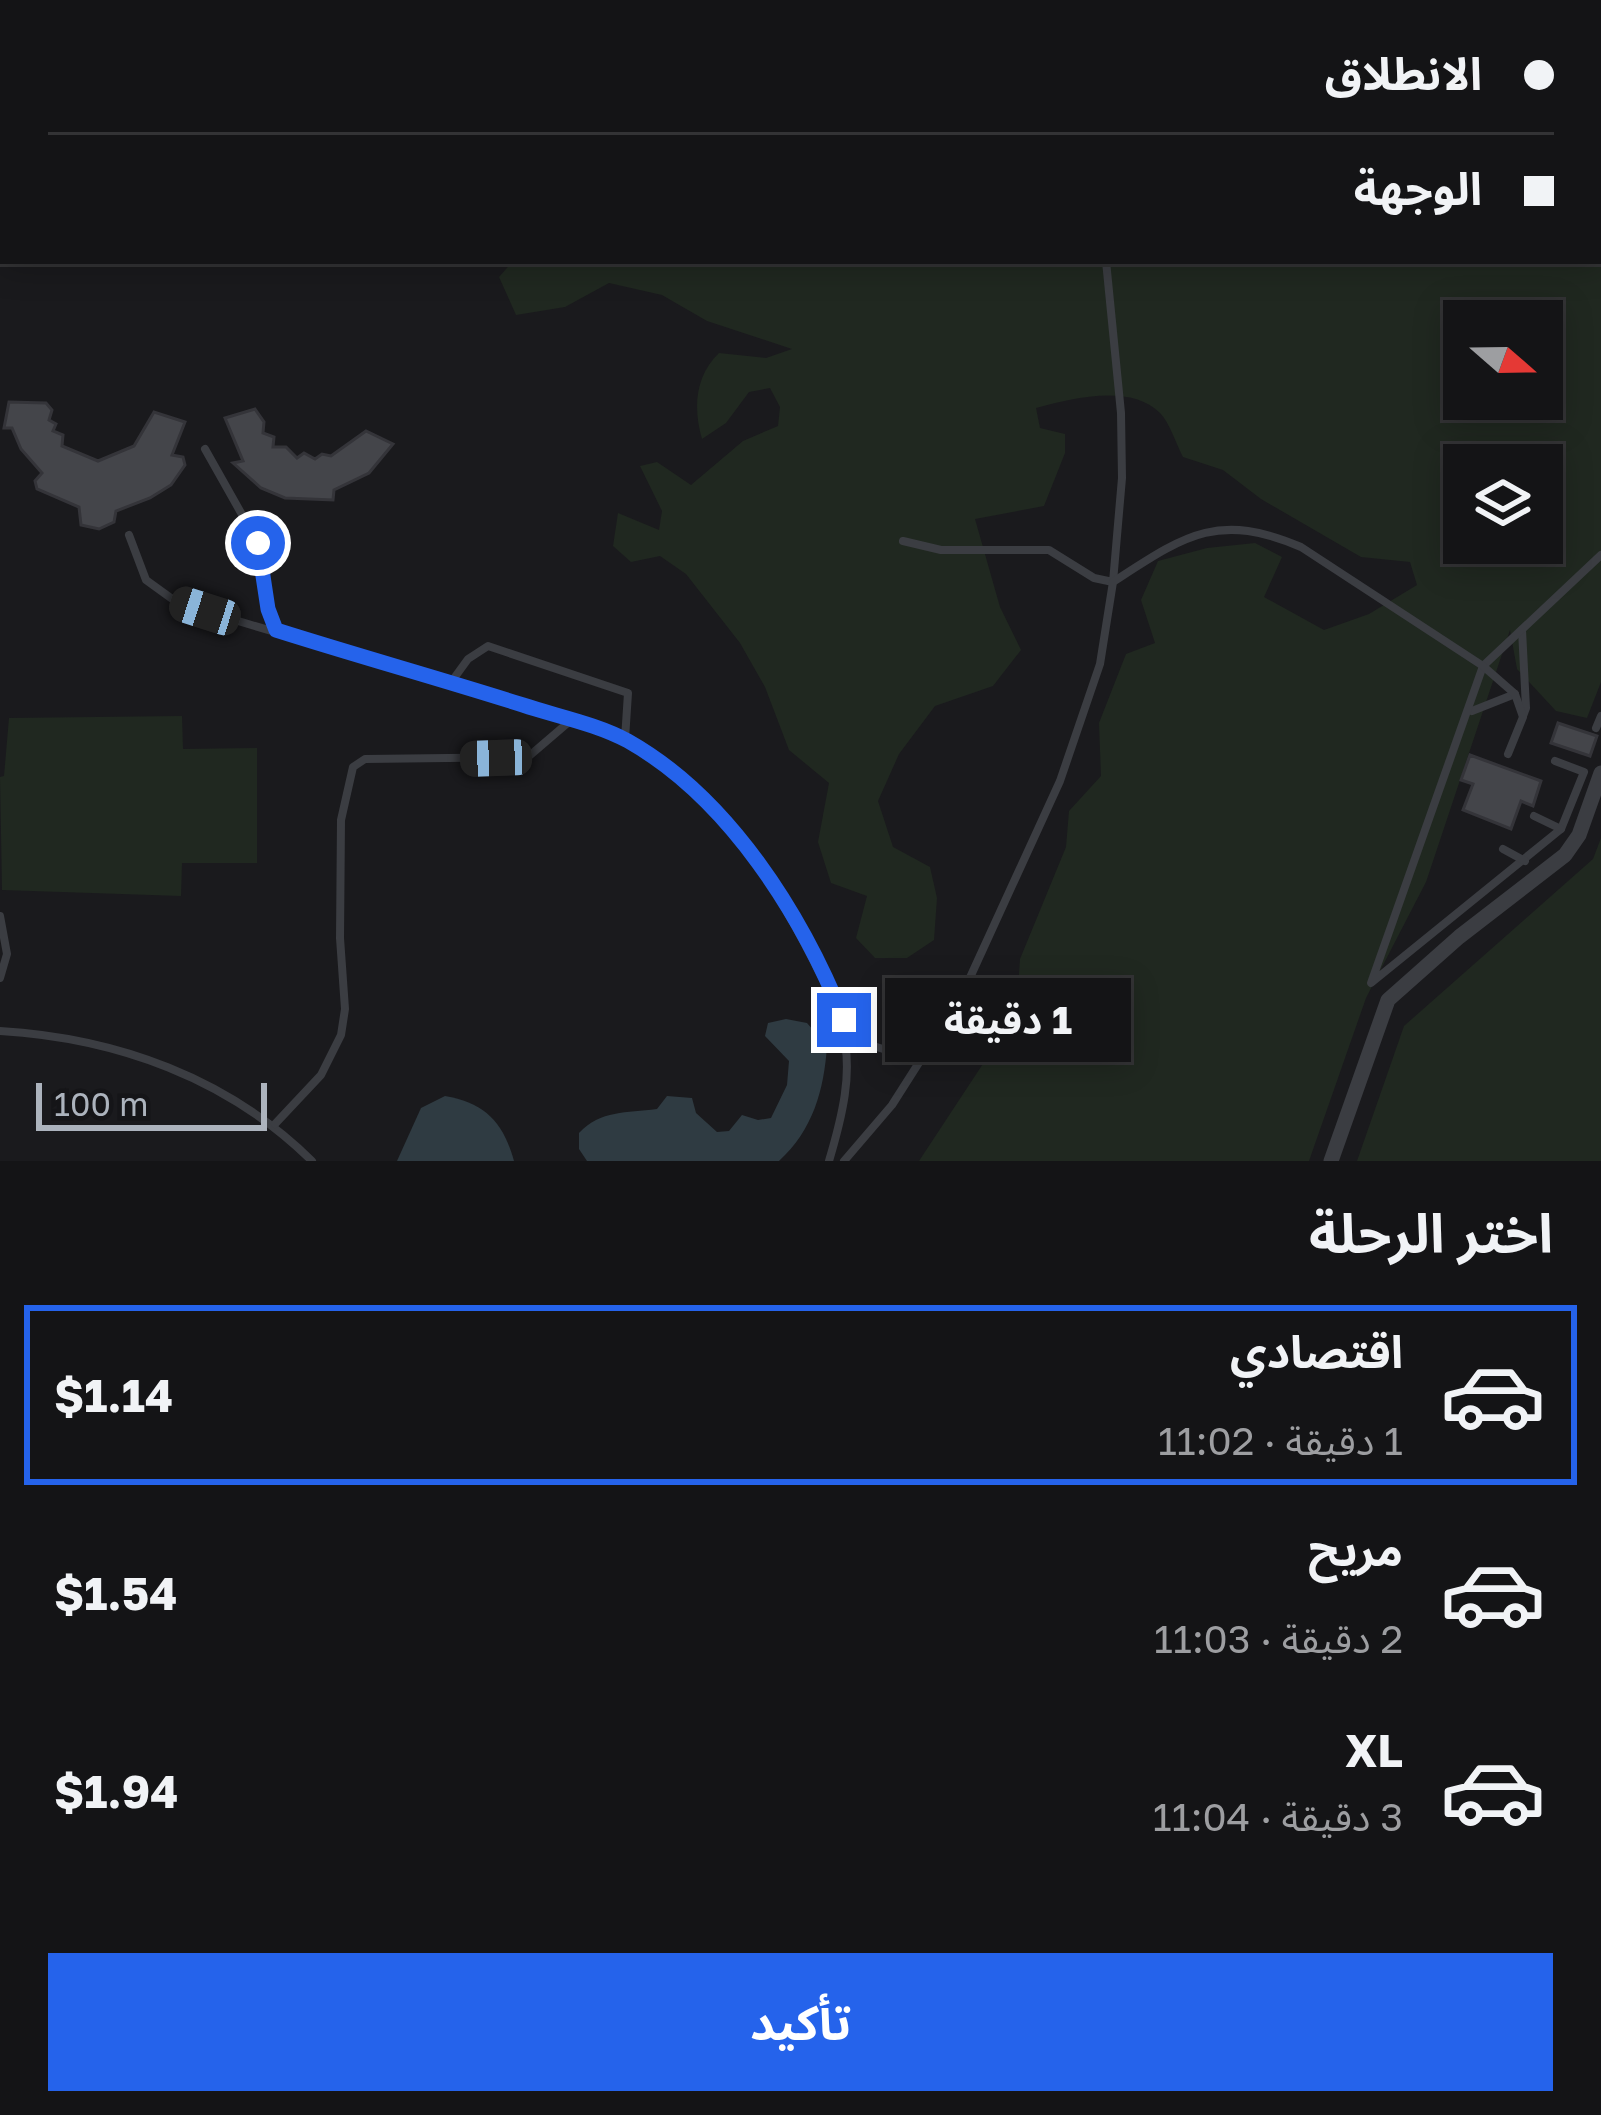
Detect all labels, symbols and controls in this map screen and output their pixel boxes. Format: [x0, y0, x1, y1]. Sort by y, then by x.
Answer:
text: الانطلاق [1325, 46, 1482, 100]
text: الوجهة [1354, 161, 1482, 215]
north arrow [1443, 300, 1563, 420]
map controls [1443, 300, 1563, 564]
button: layers [1443, 444, 1563, 564]
route start [231, 516, 285, 570]
car [165, 583, 245, 639]
car [459, 739, 533, 777]
callout: 1 دقيقة [886, 978, 1132, 1062]
route end [817, 993, 871, 1047]
text: 1 دقيقة [944, 996, 1072, 1043]
scale bar [36, 1077, 267, 1130]
text: 100 m [54, 1084, 148, 1123]
text: اختر الرحلة [1309, 1200, 1553, 1265]
text: اقتصادي [1230, 1324, 1403, 1378]
icon: car [1439, 1341, 1547, 1449]
text: $1.14 [54, 1368, 173, 1422]
text: 1 دقيقة · 11:02 [1158, 1417, 1403, 1464]
text: مريح [1308, 1522, 1403, 1576]
icon: car [1439, 1539, 1547, 1647]
text: $1.54 [54, 1566, 177, 1620]
text: 2 دقيقة · 11:03 [1154, 1615, 1403, 1662]
text: XL [1345, 1723, 1403, 1777]
icon: car [1439, 1737, 1547, 1845]
text: $1.94 [54, 1764, 178, 1818]
text: 3 دقيقة · 11:04 [1153, 1793, 1403, 1840]
button: تأكيد [48, 1953, 1553, 2091]

